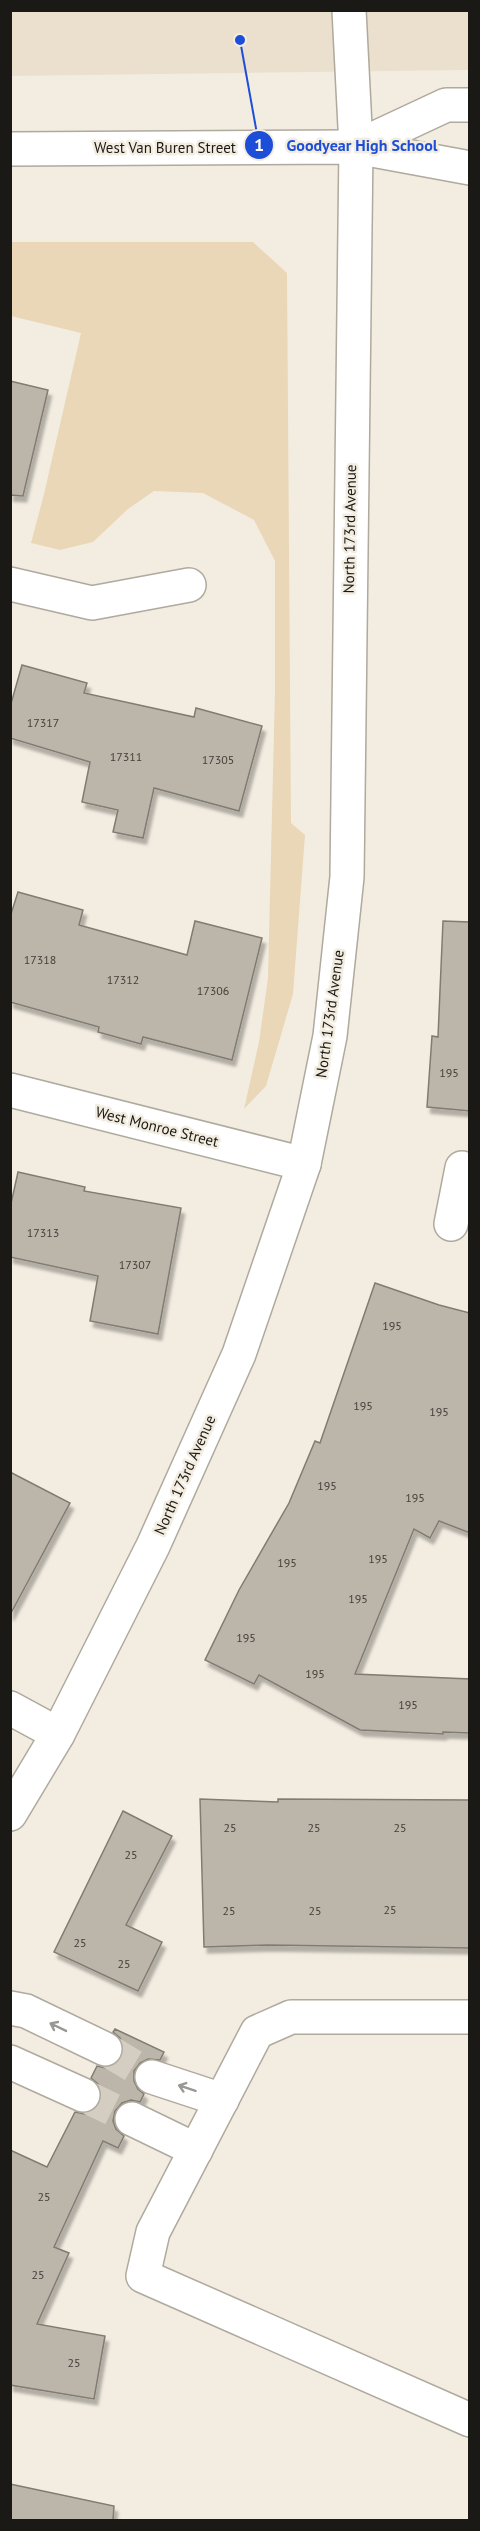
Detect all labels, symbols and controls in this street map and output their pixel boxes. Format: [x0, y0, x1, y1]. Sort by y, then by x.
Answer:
callout: Goodyear High School [244, 128, 449, 162]
text: 1 [254, 133, 264, 156]
text: Goodyear High School [287, 135, 438, 155]
street label: West Van Buren Street [94, 138, 236, 157]
street label: North 173rd Avenue [339, 464, 360, 594]
house number: 17317 [27, 715, 59, 730]
house number: 17311 [110, 749, 142, 764]
house number: 17305 [202, 752, 234, 767]
street label: North 173rd Avenue [311, 949, 348, 1079]
house number: 17318 [24, 952, 56, 967]
house number: 17312 [107, 972, 139, 987]
house number: 17306 [197, 983, 229, 998]
house number: 195 [439, 1065, 459, 1080]
street label: West Monroe Street [94, 1102, 221, 1151]
house number: 17313 [27, 1225, 59, 1240]
house number: 17307 [119, 1257, 151, 1272]
house number: 195 [382, 1318, 402, 1333]
house number: 195 [353, 1398, 373, 1413]
house number: 195 [429, 1404, 449, 1419]
street label: North 173rd Avenue [150, 1412, 219, 1538]
house number: 195 [317, 1478, 337, 1493]
house number: 195 [405, 1490, 425, 1505]
house number: 195 [368, 1551, 388, 1566]
house number: 195 [277, 1555, 297, 1570]
house number: 195 [348, 1591, 368, 1606]
house number: 195 [236, 1630, 256, 1645]
house number: 195 [305, 1666, 325, 1681]
house number: 195 [398, 1697, 418, 1712]
house number: 25 [223, 1820, 237, 1835]
house number: 25 [307, 1820, 321, 1835]
house number: 25 [393, 1820, 407, 1835]
house number: 25 [124, 1847, 138, 1862]
house number: 25 [383, 1902, 397, 1917]
house number: 25 [222, 1903, 236, 1918]
house number: 25 [308, 1903, 322, 1918]
house number: 25 [73, 1935, 87, 1950]
house number: 25 [117, 1956, 131, 1971]
one-way arrow [50, 2020, 68, 2032]
one-way arrow [178, 2082, 197, 2093]
house number: 25 [37, 2189, 51, 2204]
house number: 25 [31, 2267, 45, 2282]
house number: 25 [67, 2355, 81, 2370]

